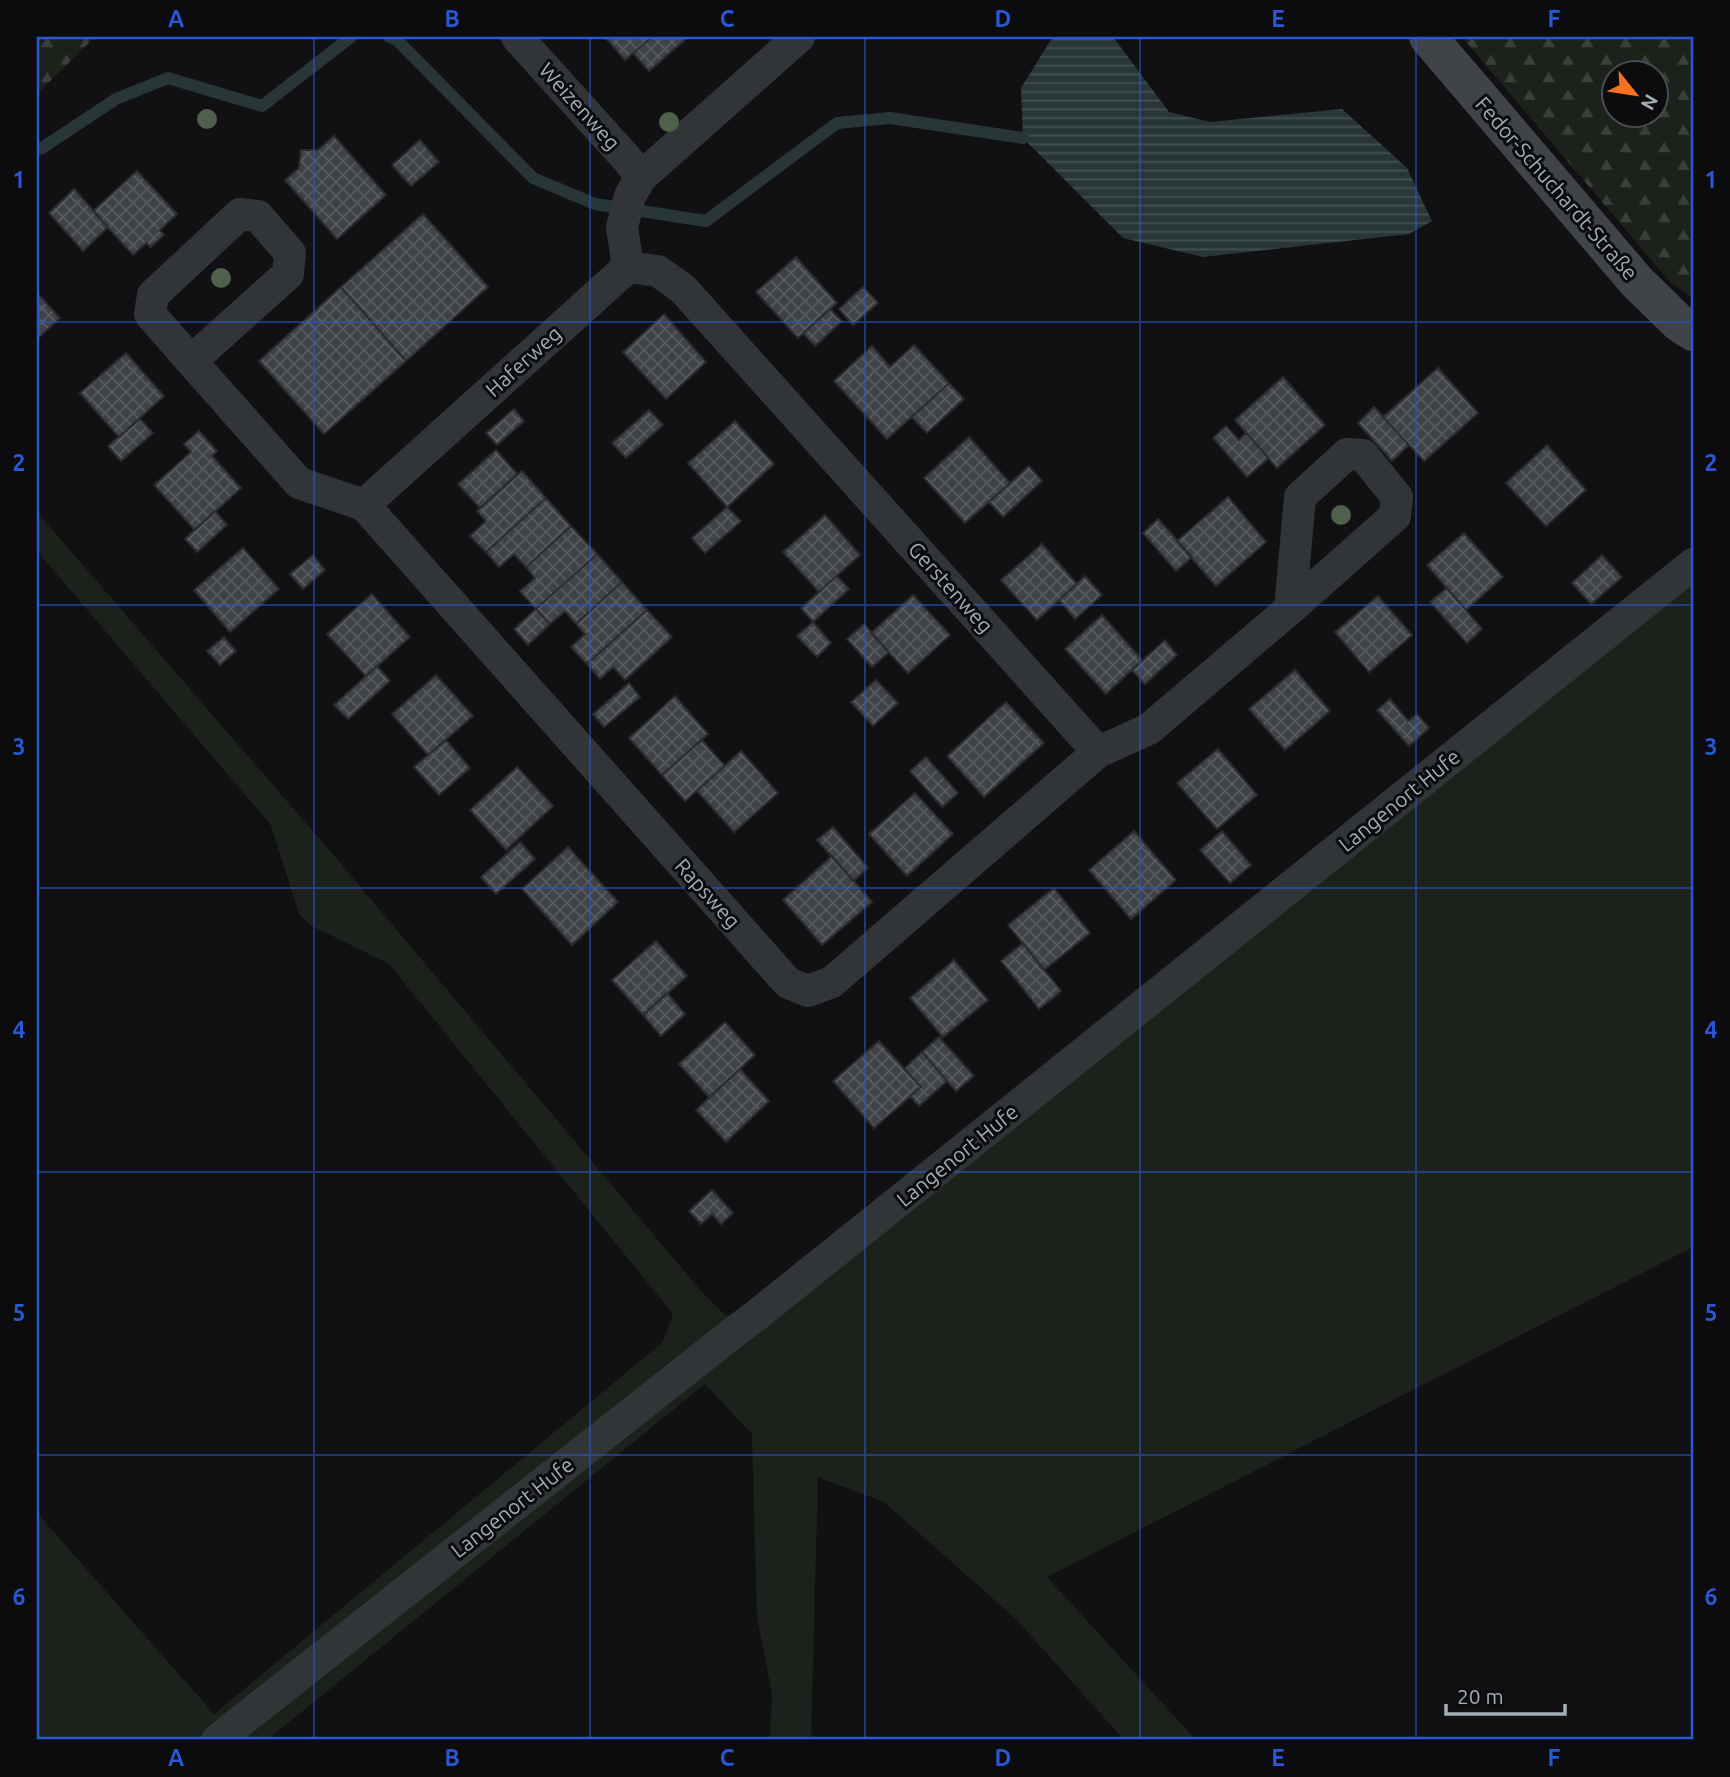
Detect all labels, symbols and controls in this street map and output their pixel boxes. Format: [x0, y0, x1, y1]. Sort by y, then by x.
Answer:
text: A [168, 6, 184, 31]
text: B [444, 6, 460, 31]
text: C [720, 6, 735, 31]
text: D [995, 6, 1011, 31]
text: E [1271, 6, 1285, 31]
text: F [1548, 6, 1561, 31]
street label: Weizenweg [535, 58, 625, 154]
north arrow [1600, 60, 1670, 130]
text: N [1637, 91, 1663, 114]
street label: Fedor-Schuchardt-Straße [1471, 92, 1643, 284]
text: 1 [13, 167, 25, 192]
text: 1 [1705, 167, 1717, 192]
street label: Haferweg [480, 321, 566, 401]
text: 2 [13, 450, 25, 475]
text: 2 [1705, 450, 1717, 475]
street label: Gerstenweg [904, 536, 998, 638]
text: 3 [13, 734, 25, 759]
text: 3 [1705, 734, 1717, 759]
street label: Langenort Hufe [1334, 744, 1464, 856]
street label: Rapsweg [671, 853, 745, 933]
text: 4 [13, 1017, 26, 1042]
text: 4 [1705, 1017, 1718, 1042]
street label: Langenort Hufe [892, 1099, 1022, 1211]
text: 5 [13, 1300, 25, 1325]
text: 5 [1705, 1300, 1717, 1325]
street label: Langenort Hufe [446, 1452, 578, 1562]
text: 6 [13, 1584, 26, 1609]
text: 6 [1705, 1584, 1718, 1609]
scale bar [1446, 1672, 1566, 1716]
text: 20 m [1457, 1684, 1504, 1708]
text: A [168, 1745, 184, 1770]
text: B [444, 1745, 460, 1770]
text: C [720, 1745, 735, 1770]
text: D [995, 1745, 1011, 1770]
text: E [1271, 1745, 1285, 1770]
text: F [1548, 1745, 1561, 1770]

